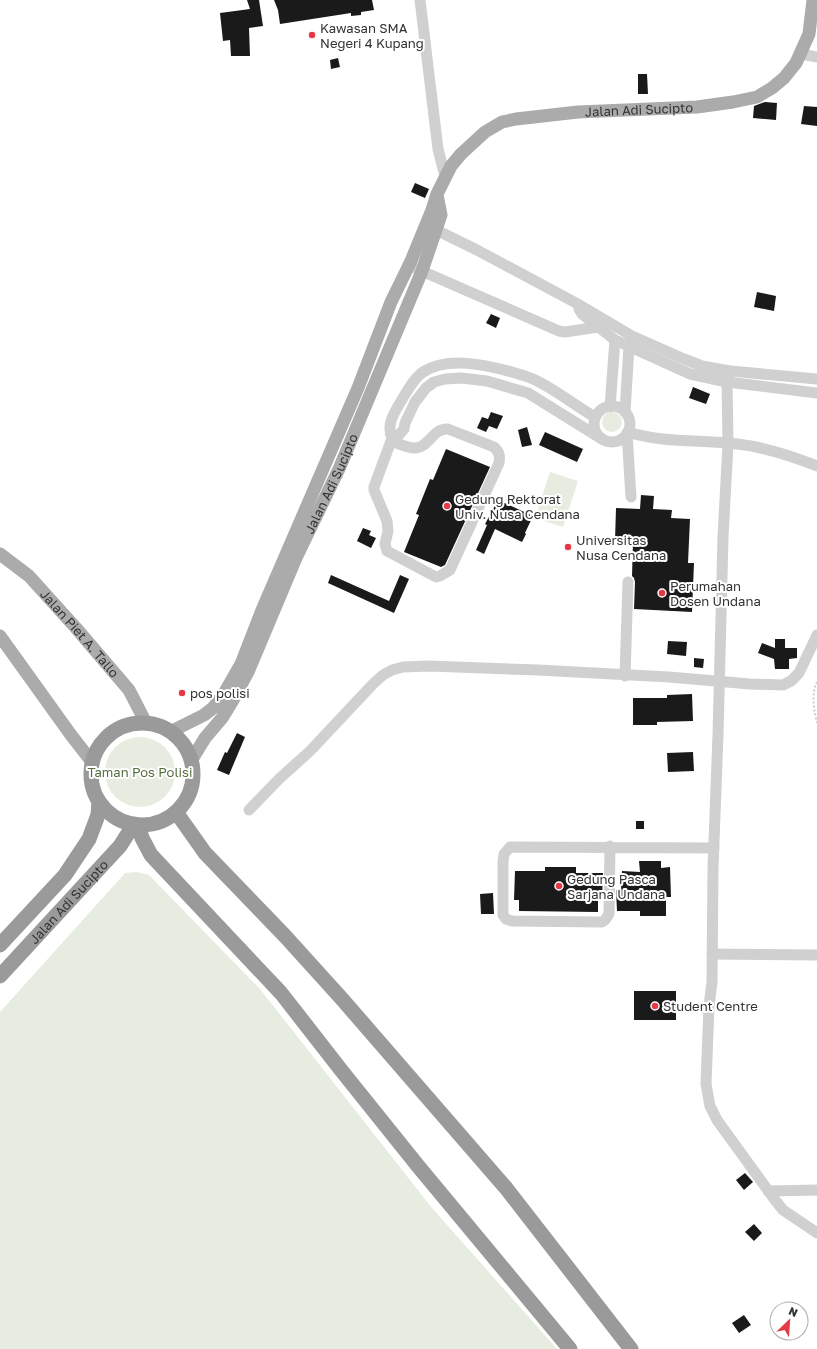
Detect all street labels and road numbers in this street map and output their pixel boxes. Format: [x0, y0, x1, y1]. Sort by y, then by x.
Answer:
street label: Jalan Adi Sucipto [584, 99, 694, 120]
street label: Jalan Adi Sucipto [301, 431, 361, 536]
street label: Jalan Piet A. Tallo [37, 586, 123, 681]
street label: Jalan Adi Sucipto [26, 856, 111, 947]

